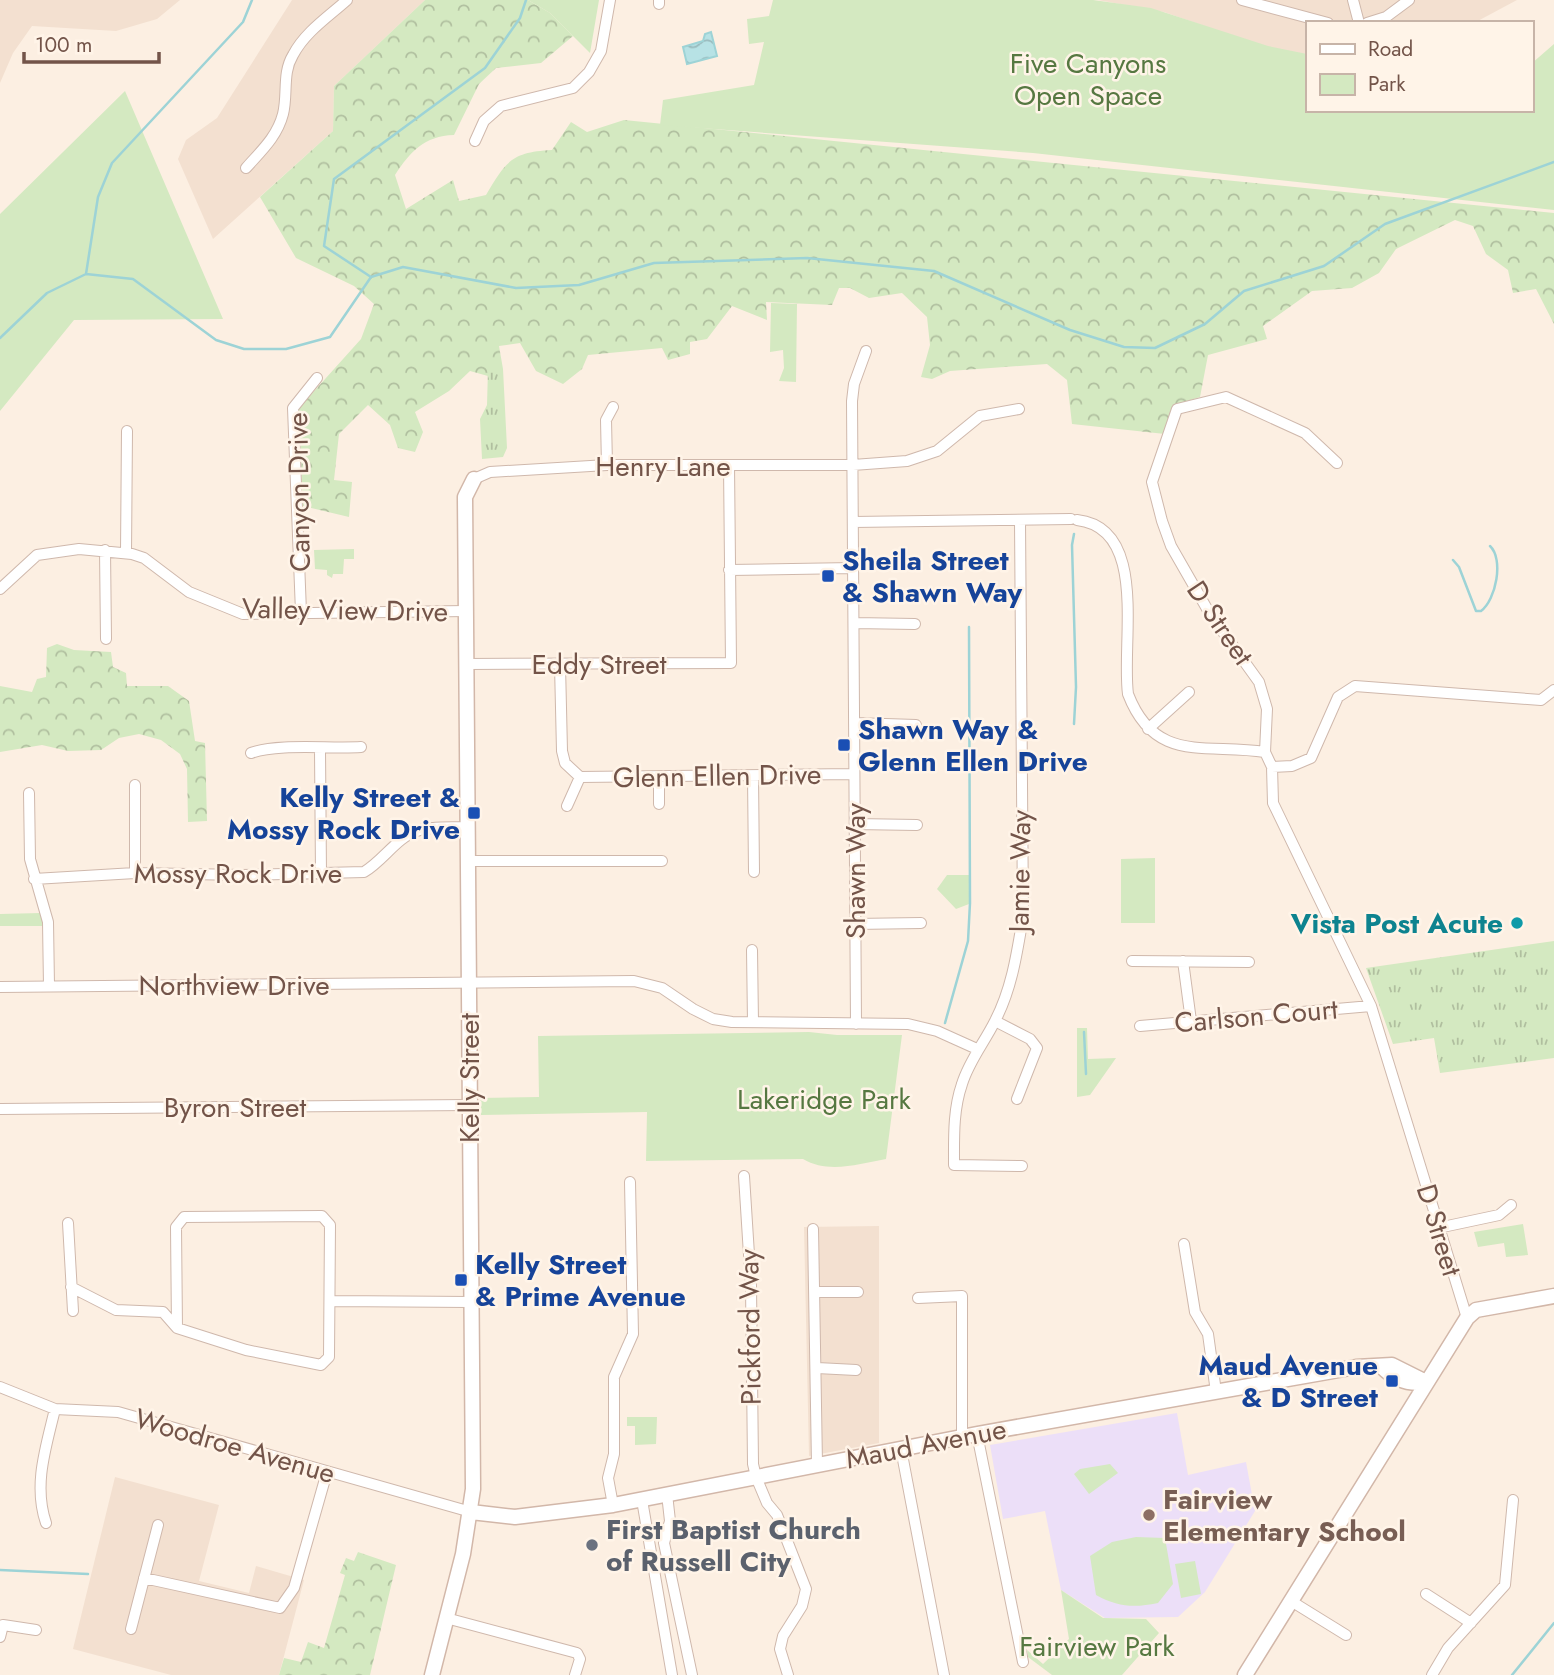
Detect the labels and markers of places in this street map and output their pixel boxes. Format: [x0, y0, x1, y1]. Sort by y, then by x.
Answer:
place label: Sheila Street & Shawn Way [842, 540, 1023, 613]
marker: Sheila Street & Shawn Way [820, 568, 836, 584]
place label: Shawn Way & Glenn Ellen Drive [858, 709, 1088, 782]
marker: Shawn Way & Glenn Ellen Drive [836, 737, 852, 753]
place label: Kelly Street & Mossy Rock Drive [227, 777, 460, 850]
marker: Kelly Street & Mossy Rock Drive [466, 805, 482, 821]
place label: Vista Post Acute [1290, 903, 1503, 944]
marker: Vista Post Acute [1509, 915, 1525, 931]
place label: Kelly Street & Prime Avenue [475, 1244, 686, 1317]
marker: Kelly Street & Prime Avenue [453, 1272, 469, 1288]
place label: Maud Avenue & D Street [1198, 1345, 1378, 1418]
marker: Maud Avenue & D Street [1384, 1373, 1400, 1389]
place label: Fairview Elementary School [1163, 1479, 1406, 1552]
marker: Fairview Elementary School [1141, 1507, 1157, 1523]
place label: First Baptist Church of Russell City [606, 1509, 861, 1582]
marker: First Baptist Church of Russell City [584, 1537, 600, 1553]

